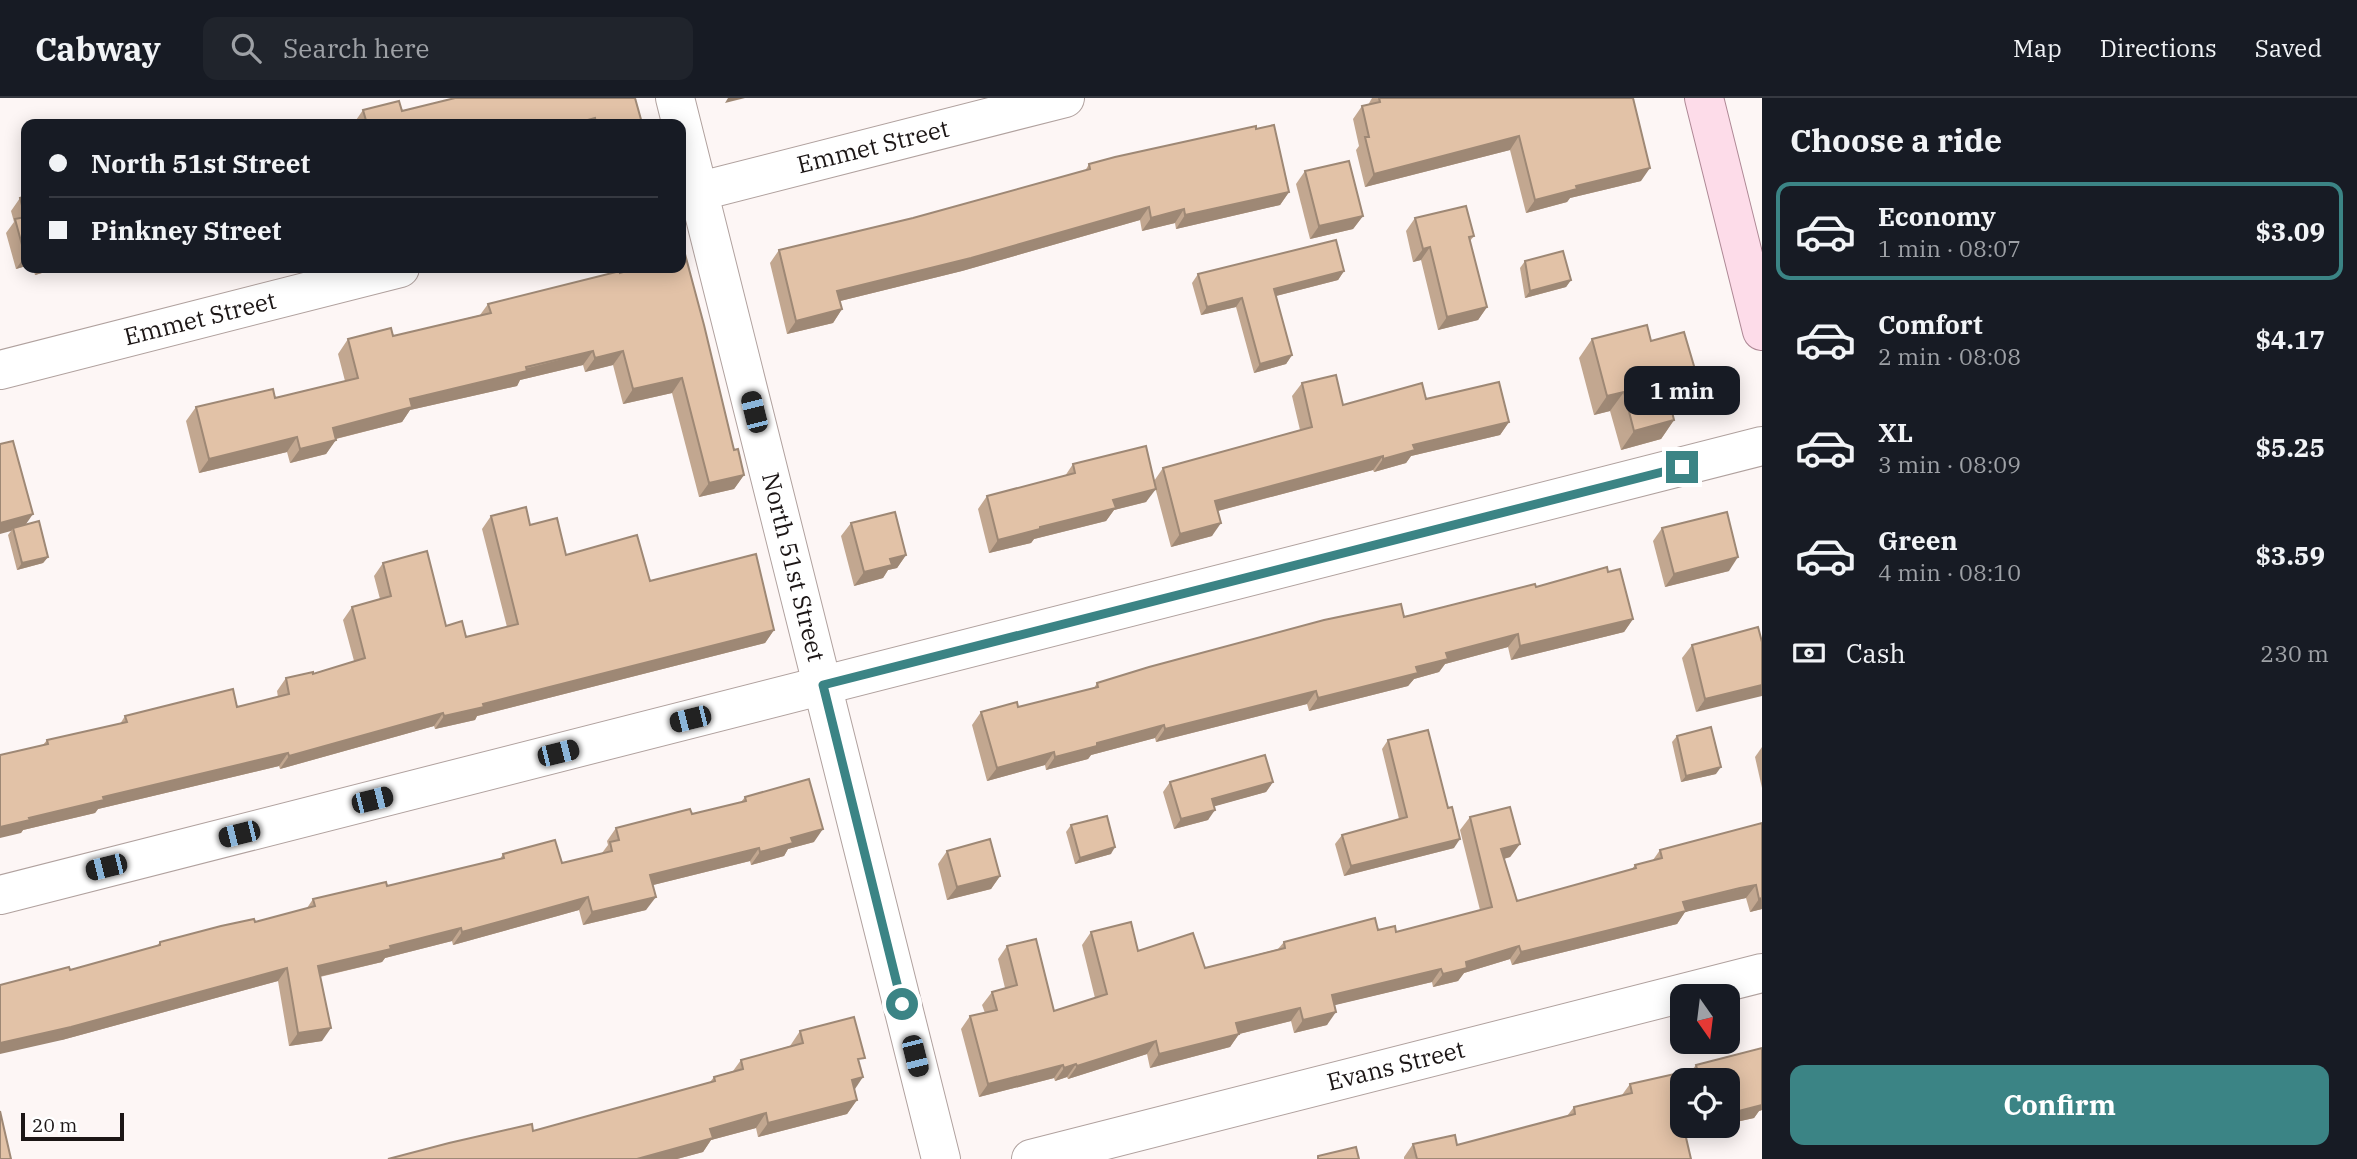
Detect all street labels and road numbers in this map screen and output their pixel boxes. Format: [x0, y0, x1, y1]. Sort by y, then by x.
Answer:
street label: Emmet Street [793, 112, 952, 180]
street label: Emmet Street [120, 284, 279, 352]
street label: North 51st Street [755, 469, 833, 665]
street label: Evans Street [1324, 1032, 1468, 1098]

